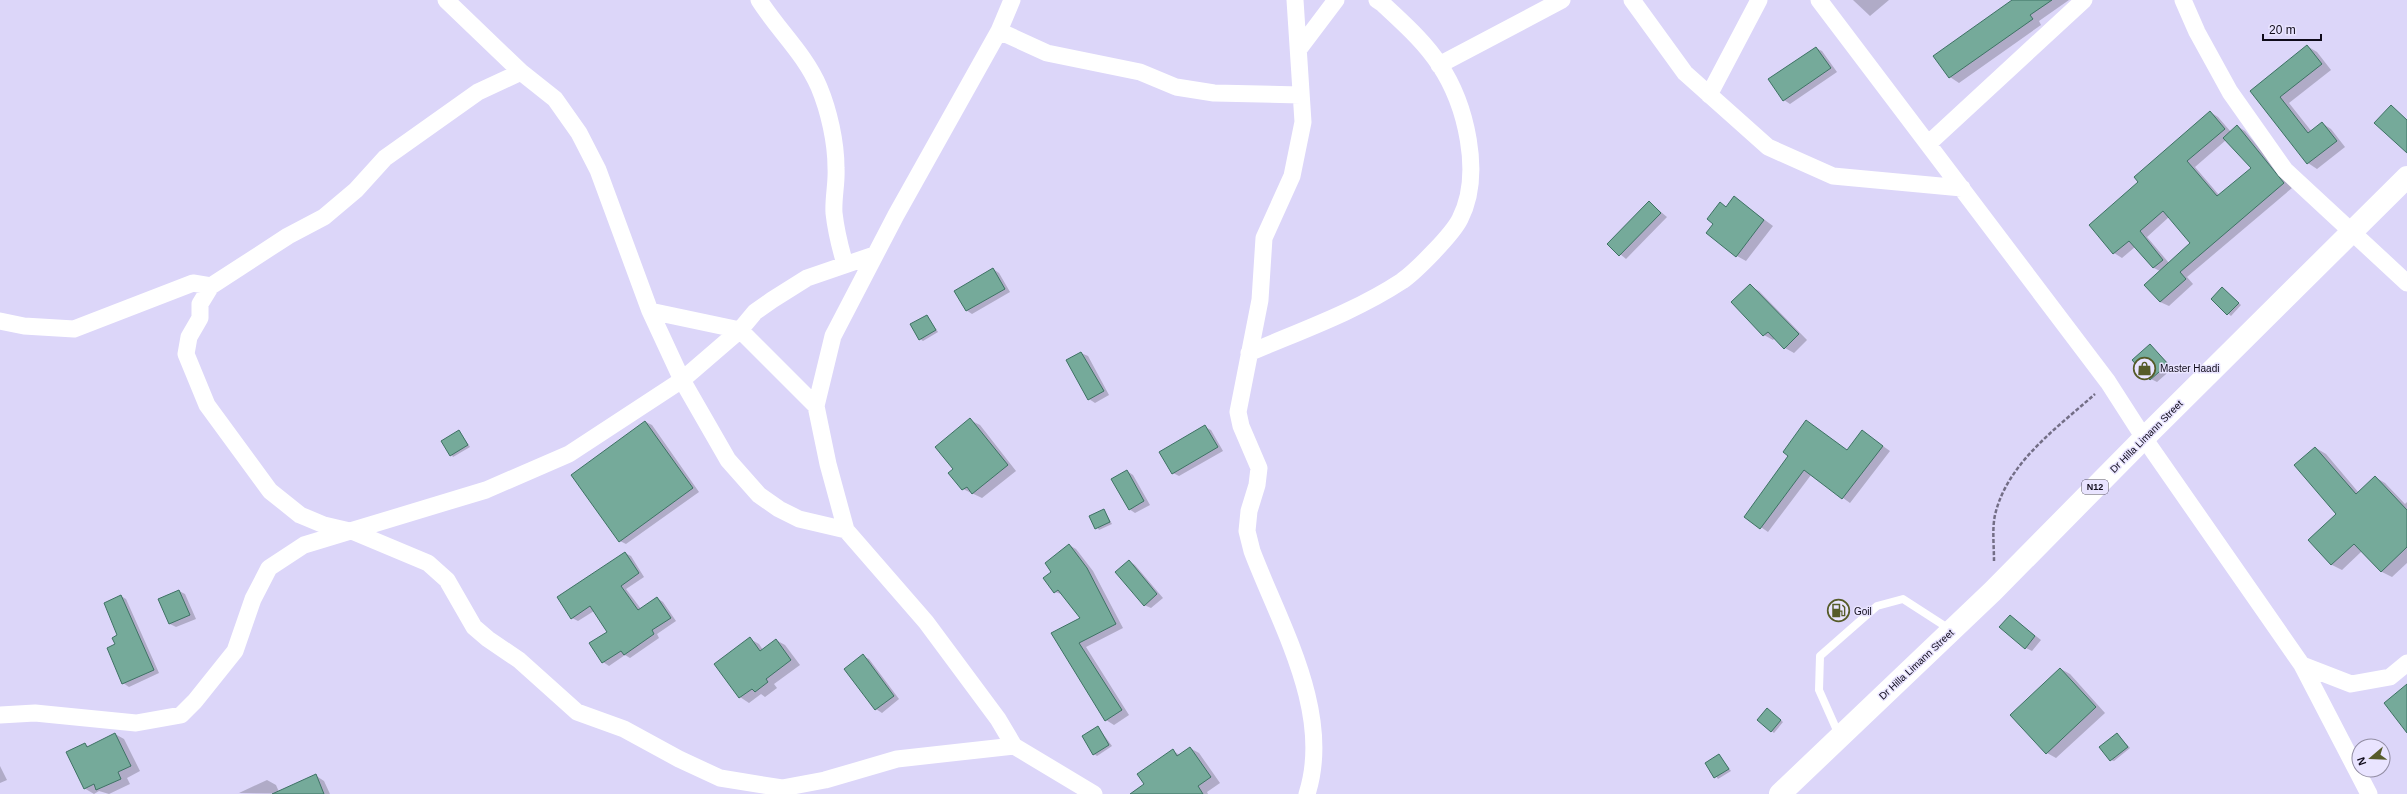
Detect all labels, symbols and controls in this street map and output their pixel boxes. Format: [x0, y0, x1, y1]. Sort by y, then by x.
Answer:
scale bar [2263, 16, 2321, 42]
text: 20 m [2269, 23, 2296, 37]
shop icon: Master Haadi [2131, 355, 2157, 381]
place label: Master Haadi [2160, 363, 2219, 374]
street label: Dr Hilla Limann Street [2108, 398, 2185, 475]
road number: N12 [2082, 480, 2108, 494]
fuel station icon: Goil [1825, 598, 1851, 624]
place label: Goil [1854, 606, 1872, 617]
street label: Dr Hilla Limann Street [1877, 627, 1956, 702]
north arrow [2351, 738, 2391, 778]
text: N [2355, 755, 2369, 767]

